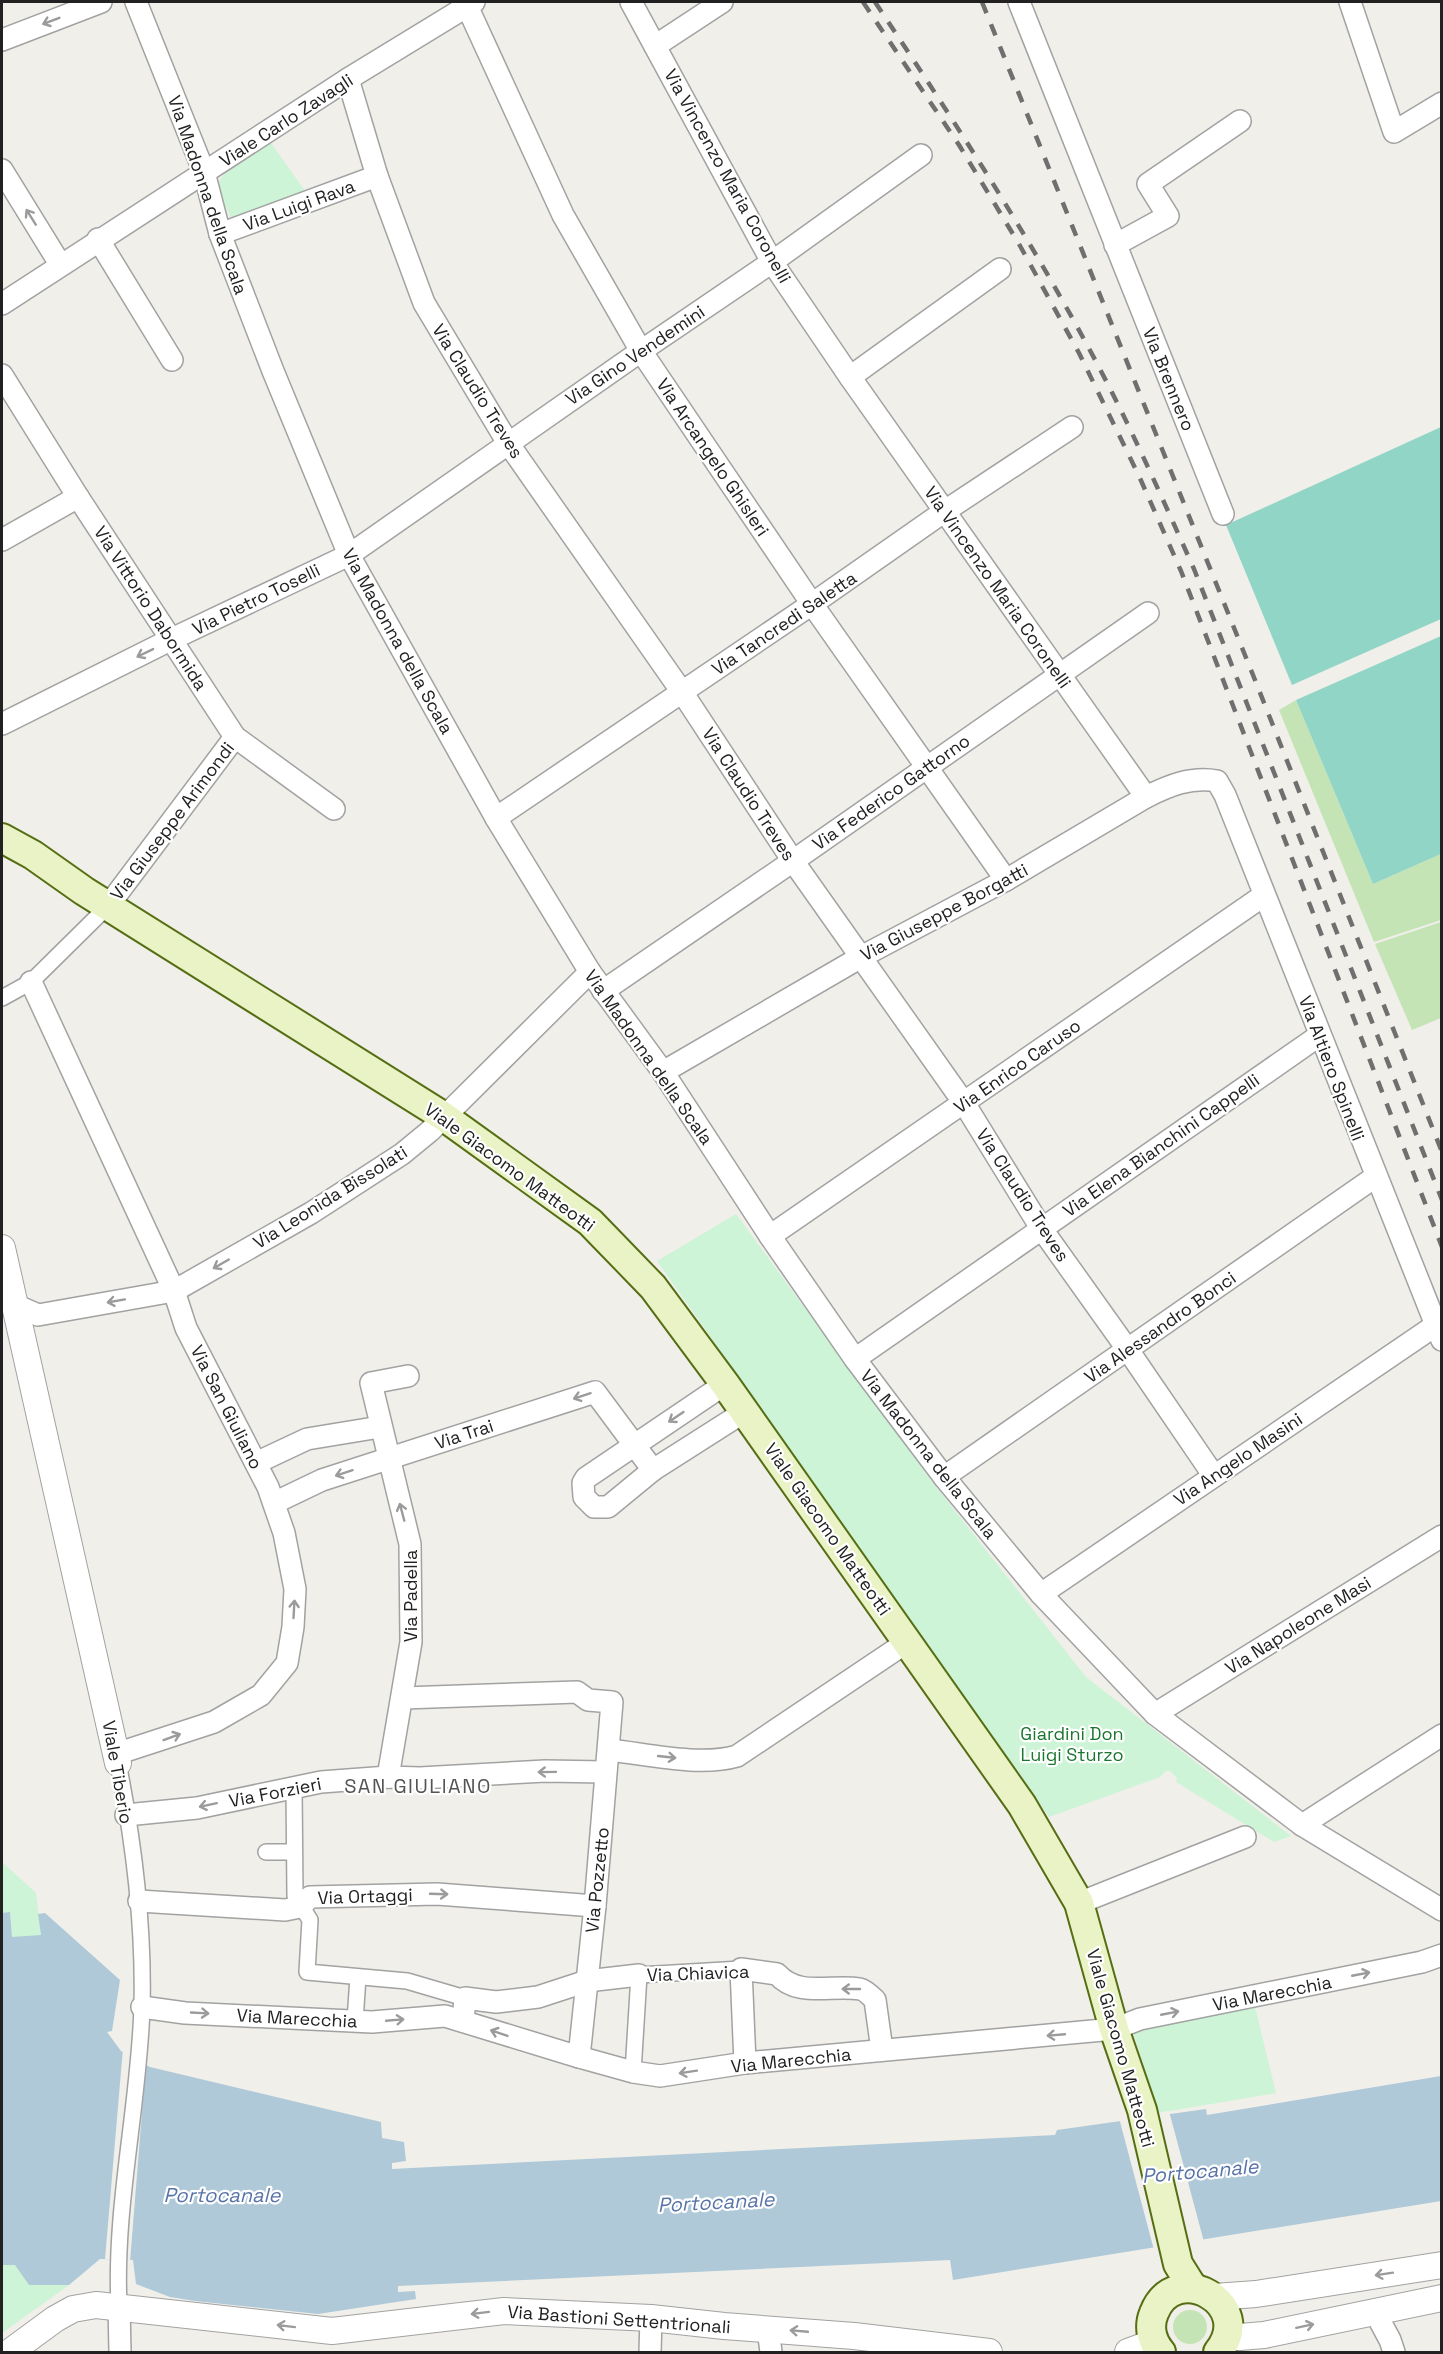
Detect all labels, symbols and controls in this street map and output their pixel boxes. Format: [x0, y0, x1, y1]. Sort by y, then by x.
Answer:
one-way arrow [42, 16, 61, 27]
street label: Via Vincenzo Maria Coronelli [659, 65, 797, 287]
street label: Viale Carlo Zavagli [215, 68, 357, 172]
street label: Via Madonna della Scala [163, 92, 253, 298]
street label: Via Luigi Rava [240, 174, 358, 236]
one-way arrow [24, 209, 36, 226]
street label: Via Gino Vendemini [561, 300, 709, 410]
street label: Via Claudio Treves [427, 319, 529, 463]
street label: Via Brennero [1138, 324, 1200, 434]
street label: Via Arcangelo Ghisleri [652, 374, 774, 540]
street label: Via Vincenzo Maria Coronelli [919, 482, 1077, 692]
street label: Via Vittorio Dabormida [89, 521, 213, 695]
street label: Via Madonna della Scala [337, 544, 459, 738]
street label: Via Pietro Toselli [188, 558, 324, 640]
street label: Via Tancredi Saletta [707, 566, 861, 680]
one-way arrow [136, 647, 154, 659]
street label: Via Claudio Treves [697, 723, 801, 865]
street label: Via Federico Gattorno [808, 729, 974, 855]
street label: Via Giuseppe Arimondi [105, 737, 239, 905]
street label: Via Giuseppe Borgatti [856, 858, 1032, 966]
street label: Via Madonna della Scala [580, 965, 718, 1149]
street label: Via Altiero Spinelli [1294, 992, 1370, 1144]
street label: Via Enrico Caruso [949, 1014, 1085, 1118]
street label: Via Elena Bianchini Cappelli [1058, 1068, 1264, 1222]
street label: Viale Giacomo Matteotti [420, 1097, 600, 1237]
street label: Via Claudio Treves [971, 1124, 1075, 1266]
street label: Via Leonida Bissolati [249, 1140, 411, 1254]
one-way arrow [213, 1258, 230, 1270]
street label: Via Alessandro Bonci [1080, 1266, 1240, 1388]
one-way arrow [107, 1296, 127, 1307]
street label: Via San Giuliano [186, 1341, 268, 1473]
street label: Via Madonna della Scala [856, 1365, 1002, 1543]
one-way arrow [573, 1392, 592, 1403]
street label: Via Angelo Masini [1169, 1407, 1307, 1511]
one-way arrow [668, 1410, 685, 1423]
street label: Via Trai [432, 1414, 496, 1454]
street label: Viale Giacomo Matteotti [760, 1438, 896, 1620]
one-way arrow [335, 1468, 354, 1479]
one-way arrow [395, 1502, 407, 1521]
street label: Via Padella [399, 1550, 422, 1642]
street label: Via Napoleone Masi [1221, 1571, 1375, 1679]
one-way arrow [289, 1599, 300, 1619]
street label: Viale Tiberio [98, 1719, 138, 1825]
park label: Giardini Don Luigi Sturzo [1020, 1722, 1124, 1766]
one-way arrow [162, 1730, 181, 1741]
one-way arrow [657, 1752, 677, 1763]
one-way arrow [537, 1766, 557, 1777]
street label: Via Forzieri [227, 1772, 323, 1812]
district label: SAN GIULIANO [344, 1773, 492, 1799]
one-way arrow [198, 1800, 217, 1812]
street label: Via Pozzetto [580, 1826, 614, 1934]
street label: Via Ortaggi [317, 1883, 413, 1909]
one-way arrow [428, 1889, 448, 1900]
street label: Viale Giacomo Matteotti [1082, 1946, 1160, 2150]
street label: Via Chiavica [646, 1960, 750, 1986]
one-way arrow [1351, 1968, 1370, 1980]
street label: Via Marecchia [1210, 1970, 1334, 2016]
one-way arrow [841, 1983, 861, 1995]
street label: Via Marecchia [236, 2003, 358, 2033]
one-way arrow [1160, 2007, 1179, 2018]
one-way arrow [189, 2008, 209, 2019]
one-way arrow [384, 2015, 404, 2026]
one-way arrow [490, 2027, 509, 2038]
one-way arrow [1046, 2029, 1066, 2040]
street label: Via Marecchia [730, 2042, 852, 2078]
one-way arrow [678, 2067, 698, 2078]
water label: Portocanale [1141, 2153, 1260, 2189]
water label: Portocanale [164, 2182, 282, 2208]
water label: Portocanale [657, 2186, 776, 2218]
one-way arrow [1374, 2268, 1394, 2279]
street label: Via Bastioni Settentrionali [507, 2300, 731, 2338]
one-way arrow [470, 2308, 490, 2319]
one-way arrow [277, 2320, 297, 2331]
one-way arrow [1295, 2320, 1315, 2331]
one-way arrow [789, 2326, 809, 2337]

